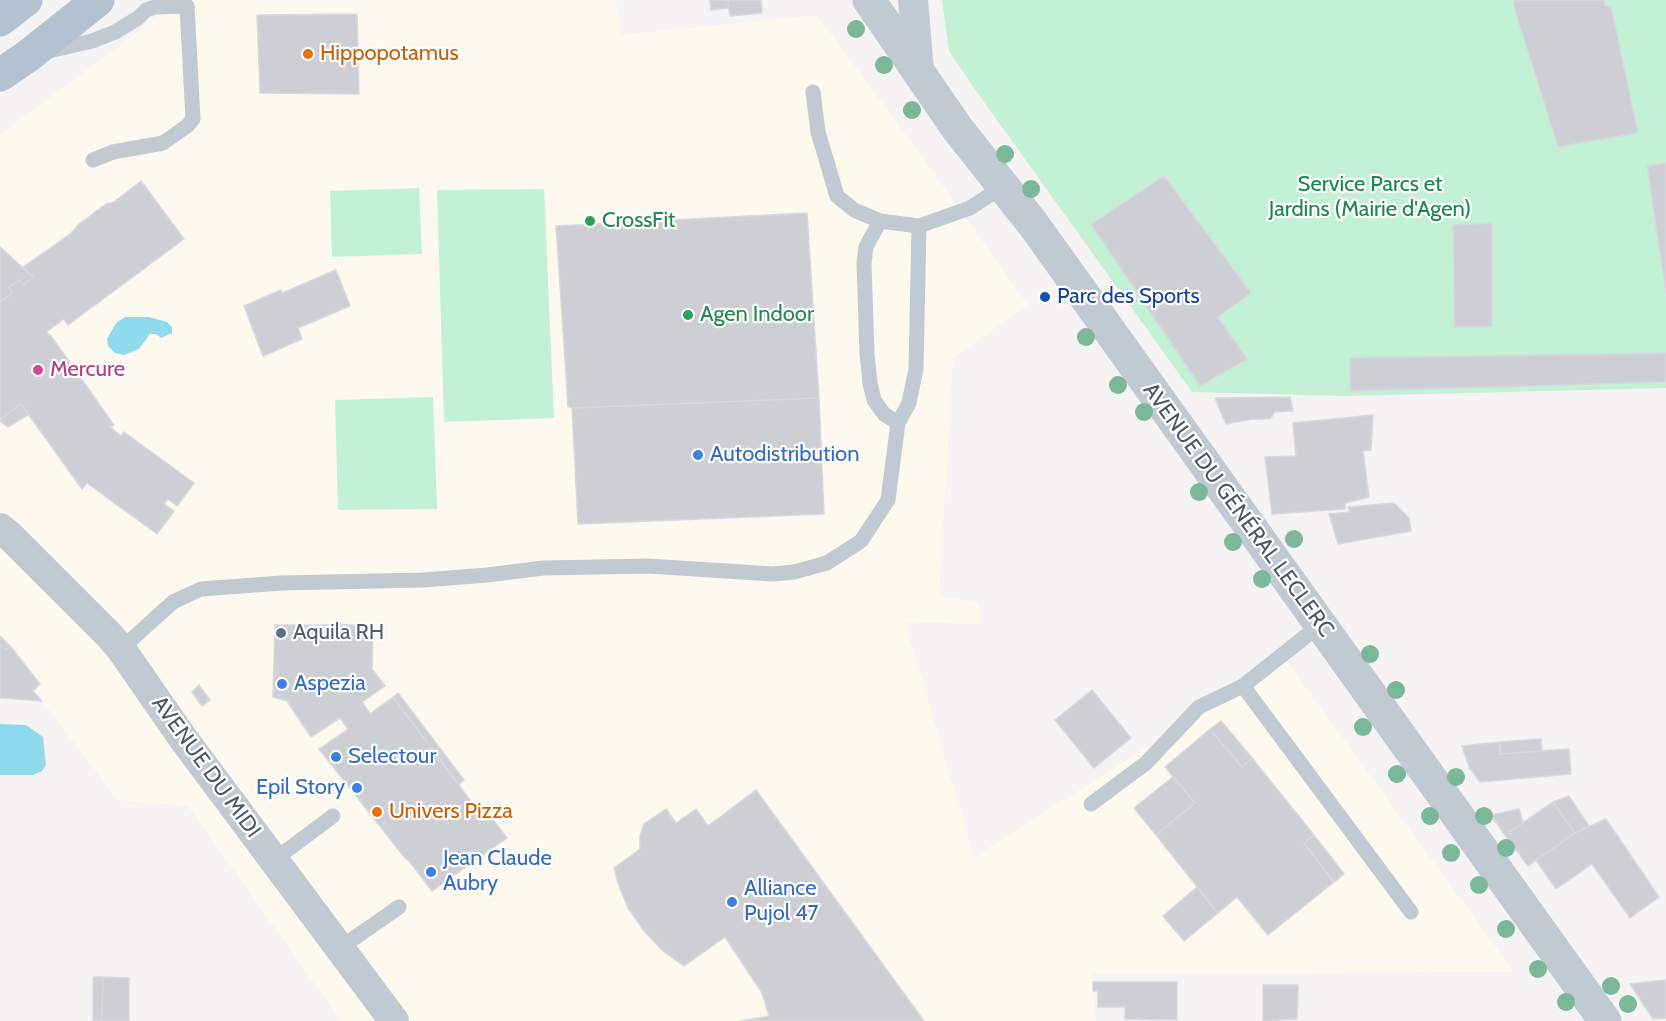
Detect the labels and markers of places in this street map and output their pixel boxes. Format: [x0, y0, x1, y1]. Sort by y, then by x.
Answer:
place label: Hippopotamus [320, 41, 459, 67]
marker: Hippopotamus [301, 47, 315, 61]
place label: CrossFit [602, 208, 675, 234]
marker: CrossFit [583, 214, 597, 228]
place label: Parc des Sports [1057, 284, 1200, 310]
marker: Parc des Sports [1038, 290, 1052, 304]
place label: Agen Indoor [700, 302, 814, 328]
marker: Agen Indoor [681, 308, 695, 322]
place label: Mercure [50, 357, 125, 383]
marker: Mercure [31, 363, 45, 377]
place label: Autodistribution [710, 442, 859, 468]
marker: Autodistribution [691, 448, 705, 462]
place label: Aquila RH [293, 620, 384, 646]
marker: Aquila RH [274, 626, 288, 640]
place label: Aspezia [294, 671, 366, 697]
marker: Aspezia [275, 677, 289, 691]
place label: Selectour [348, 744, 436, 770]
marker: Selectour [329, 750, 343, 764]
place label: Epil Story [256, 775, 345, 801]
marker: Epil Story [350, 781, 364, 795]
place label: Univers Pizza [389, 799, 513, 825]
marker: Univers Pizza [370, 805, 384, 819]
place label: Jean Claude Aubry [443, 846, 552, 897]
marker: Jean Claude Aubry [424, 865, 438, 879]
place label: Alliance Pujol 47 [744, 876, 819, 927]
marker: Alliance Pujol 47 [725, 895, 739, 909]

